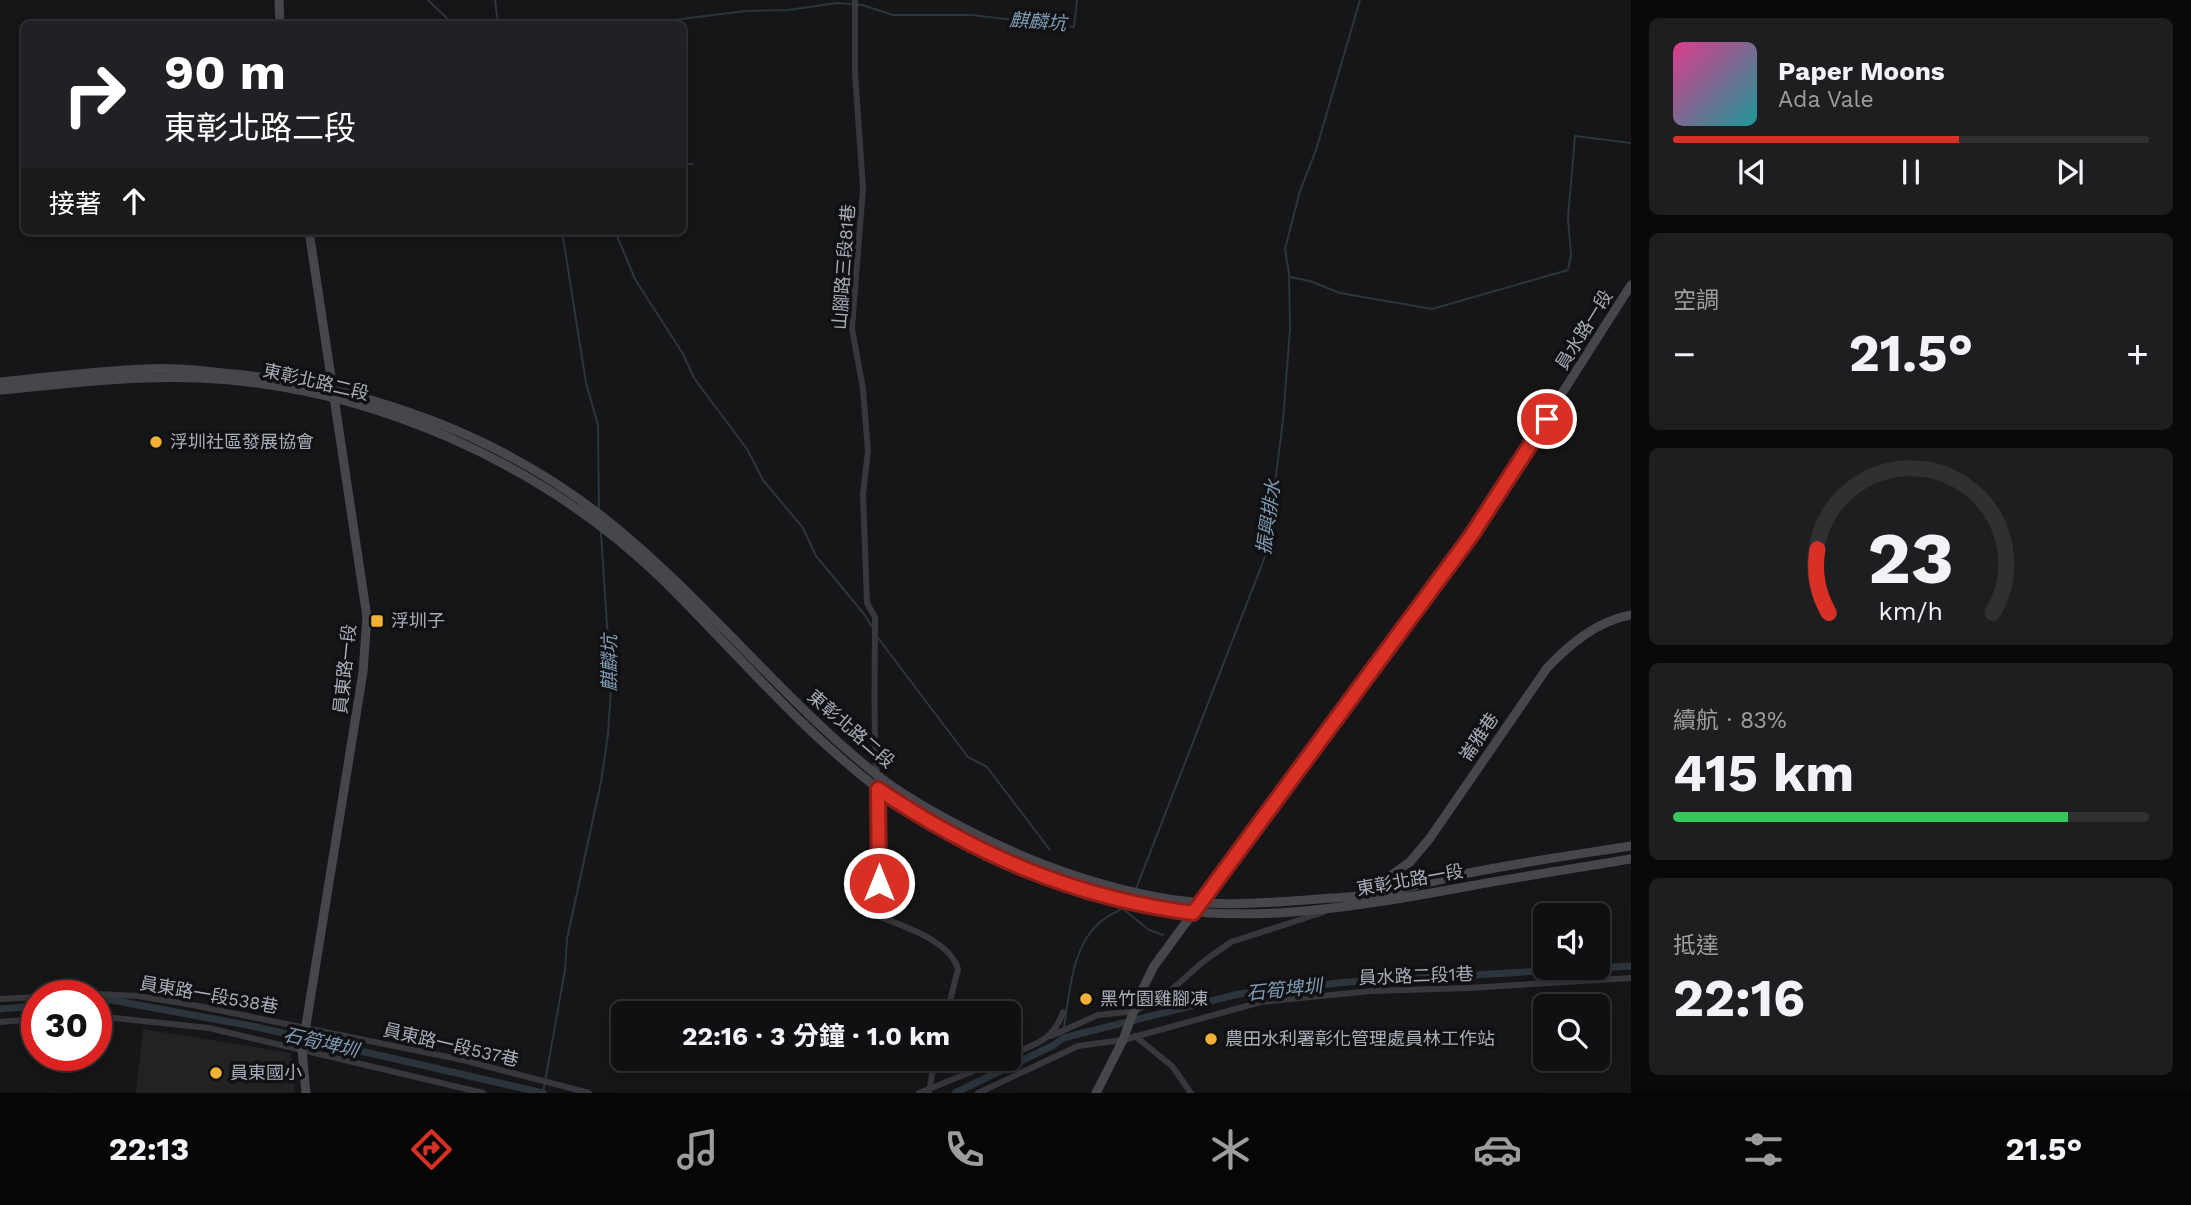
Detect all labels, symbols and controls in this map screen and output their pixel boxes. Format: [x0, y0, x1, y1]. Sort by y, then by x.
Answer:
water label: 麒麟坑 [1009, 8, 1070, 35]
text: 90 m [164, 43, 286, 101]
icon: right [49, 49, 140, 140]
text: Paper Moons [1778, 56, 1945, 86]
text: Ada Vale [1778, 86, 1874, 113]
text: 東彰北路二段 [164, 109, 356, 147]
icon: previous [1733, 153, 1771, 191]
icon: pause [1892, 153, 1930, 191]
icon: next [2051, 153, 2089, 191]
icon: ahead [115, 182, 153, 220]
text: 接著 [49, 189, 101, 219]
street label: 山腳路三段81巷 [829, 203, 858, 331]
street label: 員水路一段 [1551, 286, 1616, 373]
text: 空調 [1673, 287, 1719, 314]
text: 21.5° [1849, 323, 1973, 384]
text: − [1673, 332, 1696, 376]
text: + [2126, 332, 2149, 376]
street label: 東彰北路二段 [261, 359, 371, 404]
pin [1517, 389, 1577, 449]
icon: arrive [1528, 400, 1566, 438]
place label: 浮圳社區發展協會 [170, 431, 314, 452]
marker: 浮圳社區發展協會 [148, 434, 164, 450]
water label: 振興排水 [1252, 477, 1285, 556]
text: 23 [1868, 515, 1954, 601]
text: km/h [1879, 596, 1943, 625]
place label: 浮圳子 [391, 610, 445, 631]
marker: 浮圳子 [369, 613, 385, 629]
street label: 員東路一段 [329, 623, 360, 715]
water label: 麒麟坑 [598, 632, 621, 692]
street label: 東彰北路二段 [804, 685, 899, 772]
text: 續航 · 83% [1673, 707, 1787, 734]
street label: 崙雅巷 [1455, 708, 1502, 765]
text: 415 km [1673, 743, 1854, 804]
position arrow [842, 846, 916, 920]
street label: 東彰北路一段 [1355, 860, 1465, 899]
map controls [1533, 903, 1610, 1071]
button: sound [1533, 903, 1610, 980]
text: 抵達 [1673, 932, 1719, 959]
street label: 員水路二段1巷 [1358, 963, 1474, 988]
text: 22:16 [1673, 968, 1805, 1029]
street label: 員東路一段538巷 [138, 972, 280, 1017]
water label: 石筍埤圳 [1245, 974, 1326, 1005]
speed limit sign: 30 [21, 980, 112, 1071]
place label: 黑竹園雞腳凍 [1100, 988, 1208, 1009]
marker: 黑竹園雞腳凍 [1078, 991, 1094, 1007]
button: search [1533, 994, 1610, 1071]
street label: 員東路一段537巷 [381, 1019, 521, 1070]
text: 22:16 · 3 分鐘 · 1.0 km [682, 1021, 950, 1051]
water label: 石筍埤圳 [281, 1023, 363, 1063]
place label: 農田水利署彰化管理處員林工作站 [1225, 1028, 1495, 1049]
marker: 農田水利署彰化管理處員林工作站 [1203, 1031, 1219, 1047]
place label: 員東國小 [230, 1062, 302, 1083]
marker: 員東國小 [208, 1065, 224, 1081]
icon: directions [407, 1125, 456, 1174]
icon: music [673, 1125, 722, 1174]
icon: phone [940, 1125, 989, 1174]
icon: climate [1206, 1125, 1255, 1174]
icon: car [1473, 1125, 1522, 1174]
icon: filters [1739, 1125, 1788, 1174]
text: 22:13 [109, 1130, 189, 1168]
text: 21.5° [2006, 1130, 2082, 1168]

